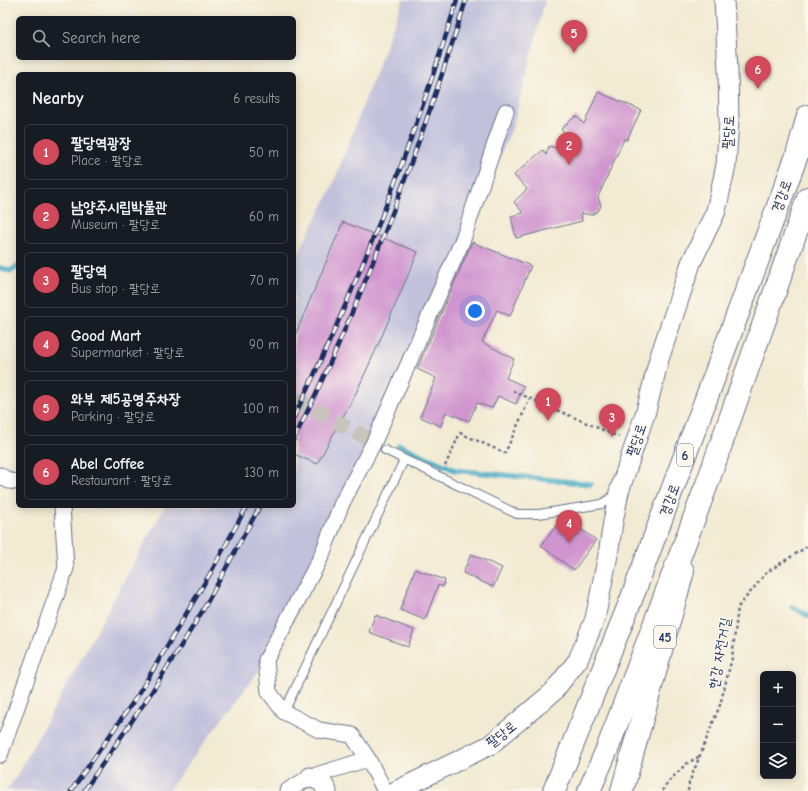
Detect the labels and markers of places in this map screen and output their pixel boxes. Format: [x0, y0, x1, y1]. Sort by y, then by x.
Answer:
pin: 5 [561, 20, 587, 53]
pin: 6 [745, 56, 771, 89]
pin: 2 [556, 132, 582, 165]
pin: 1 [535, 388, 561, 421]
pin: 3 [599, 404, 625, 437]
pin: 4 [556, 510, 582, 543]

